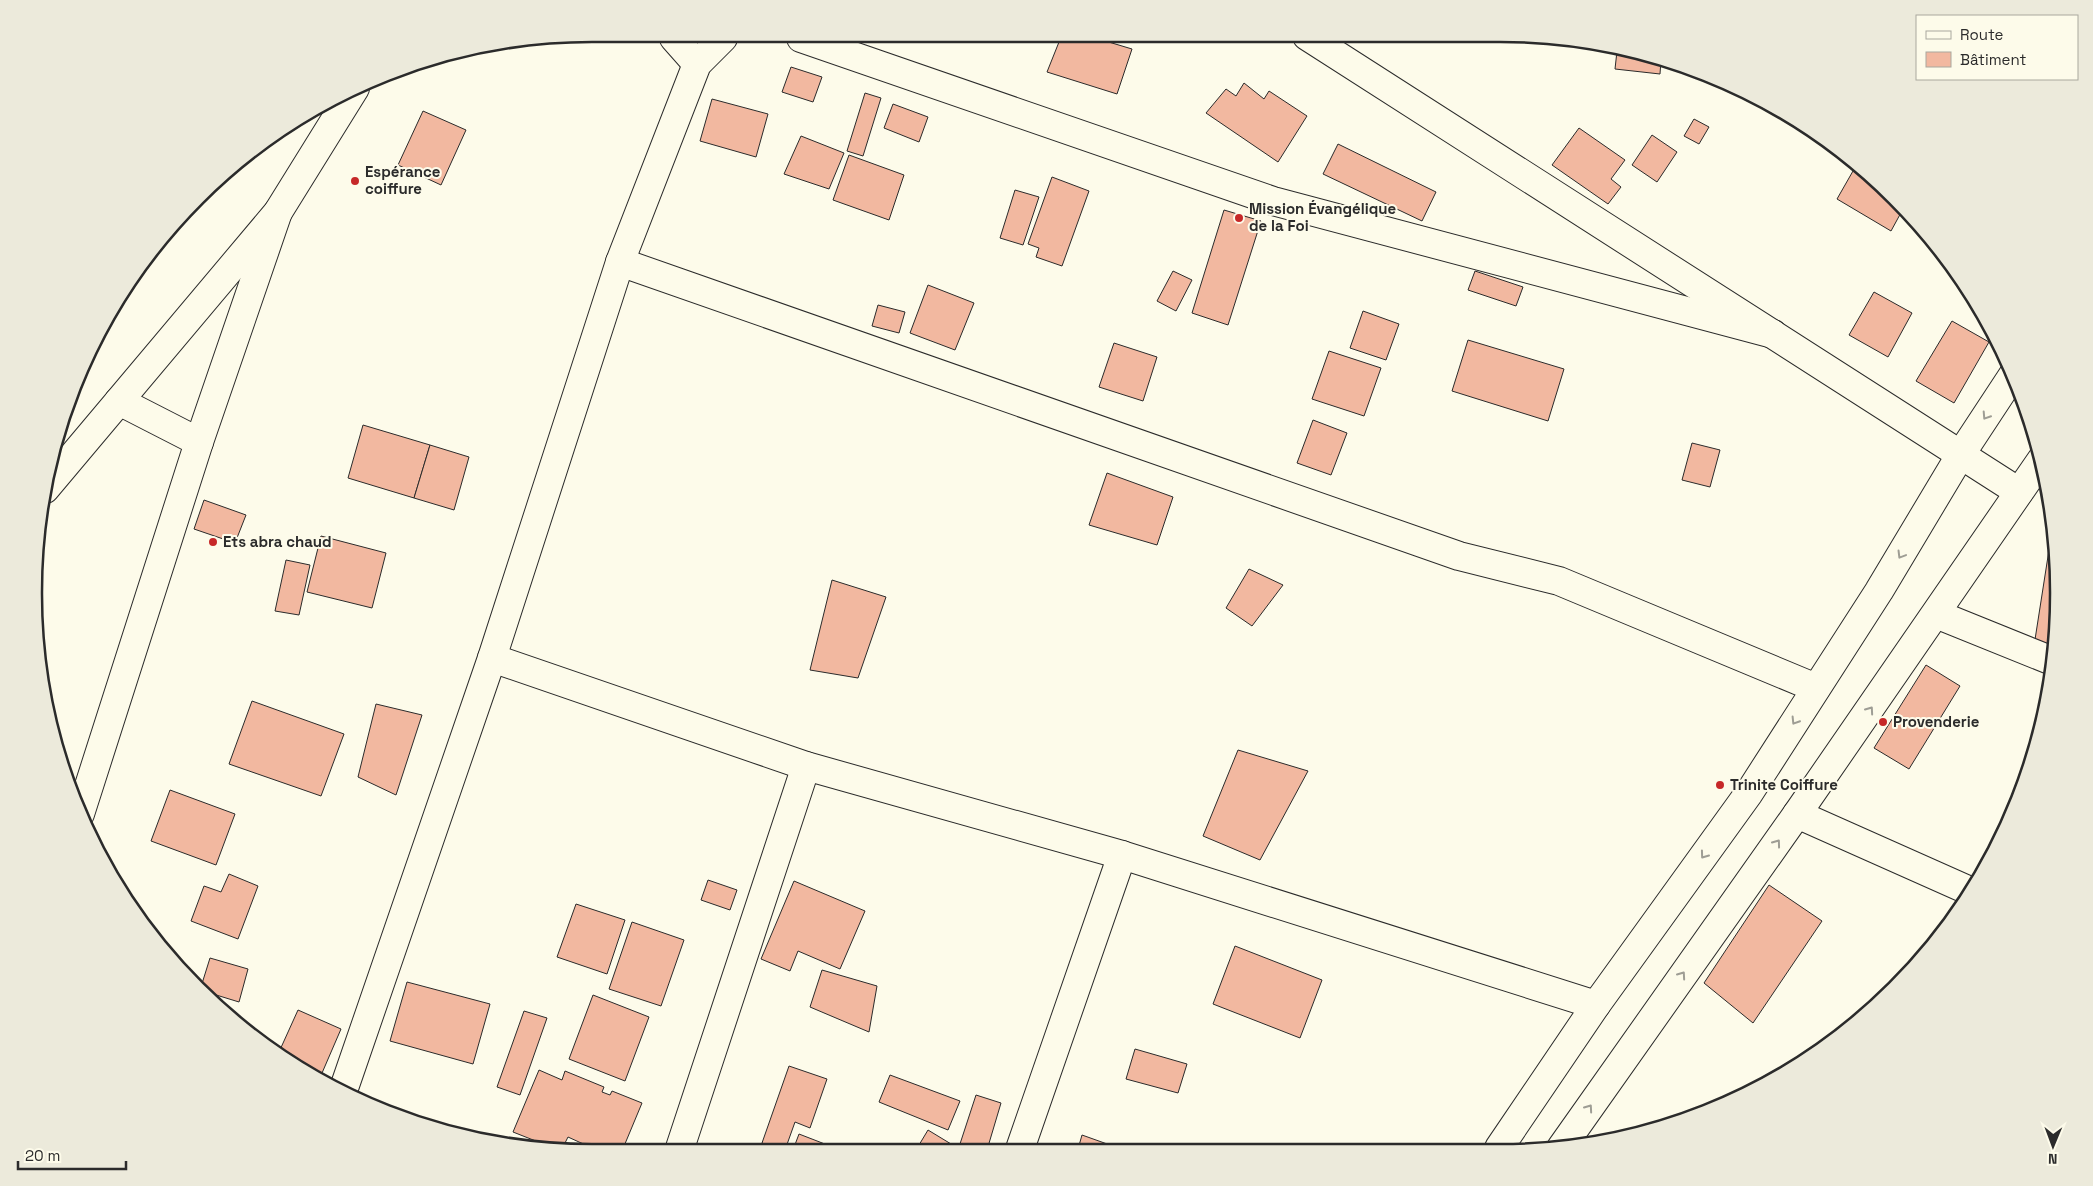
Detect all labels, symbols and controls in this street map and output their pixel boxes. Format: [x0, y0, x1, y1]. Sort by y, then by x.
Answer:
legend [1916, 15, 2078, 80]
text: Route [1960, 25, 2004, 44]
text: Bâtiment [1960, 50, 2026, 69]
place label: Espérance coiffure [365, 162, 441, 198]
marker: Espérance coiffure [349, 175, 361, 187]
place label: Mission Évangélique de la Foi [1249, 199, 1396, 235]
marker: Mission Évangélique de la Foi [1233, 212, 1245, 224]
one-way arrow [1983, 410, 1992, 420]
place label: Ets abra chaud [223, 532, 332, 551]
marker: Ets abra chaud [207, 536, 219, 548]
one-way arrow [1898, 549, 1908, 558]
one-way arrow [1864, 706, 1873, 715]
place label: Provenderie [1893, 712, 1980, 731]
one-way arrow [1791, 715, 1801, 724]
marker: Provenderie [1877, 716, 1889, 728]
place label: Trinite Coiffure [1730, 775, 1838, 794]
marker: Trinite Coiffure [1714, 779, 1726, 791]
one-way arrow [1771, 839, 1780, 849]
one-way arrow [1701, 850, 1710, 859]
one-way arrow [1676, 971, 1685, 980]
one-way arrow [1583, 1104, 1592, 1113]
north arrow [2028, 1121, 2078, 1171]
scale bar [18, 1138, 125, 1170]
text: 20 m [25, 1146, 60, 1165]
text: N [2048, 1150, 2058, 1168]

